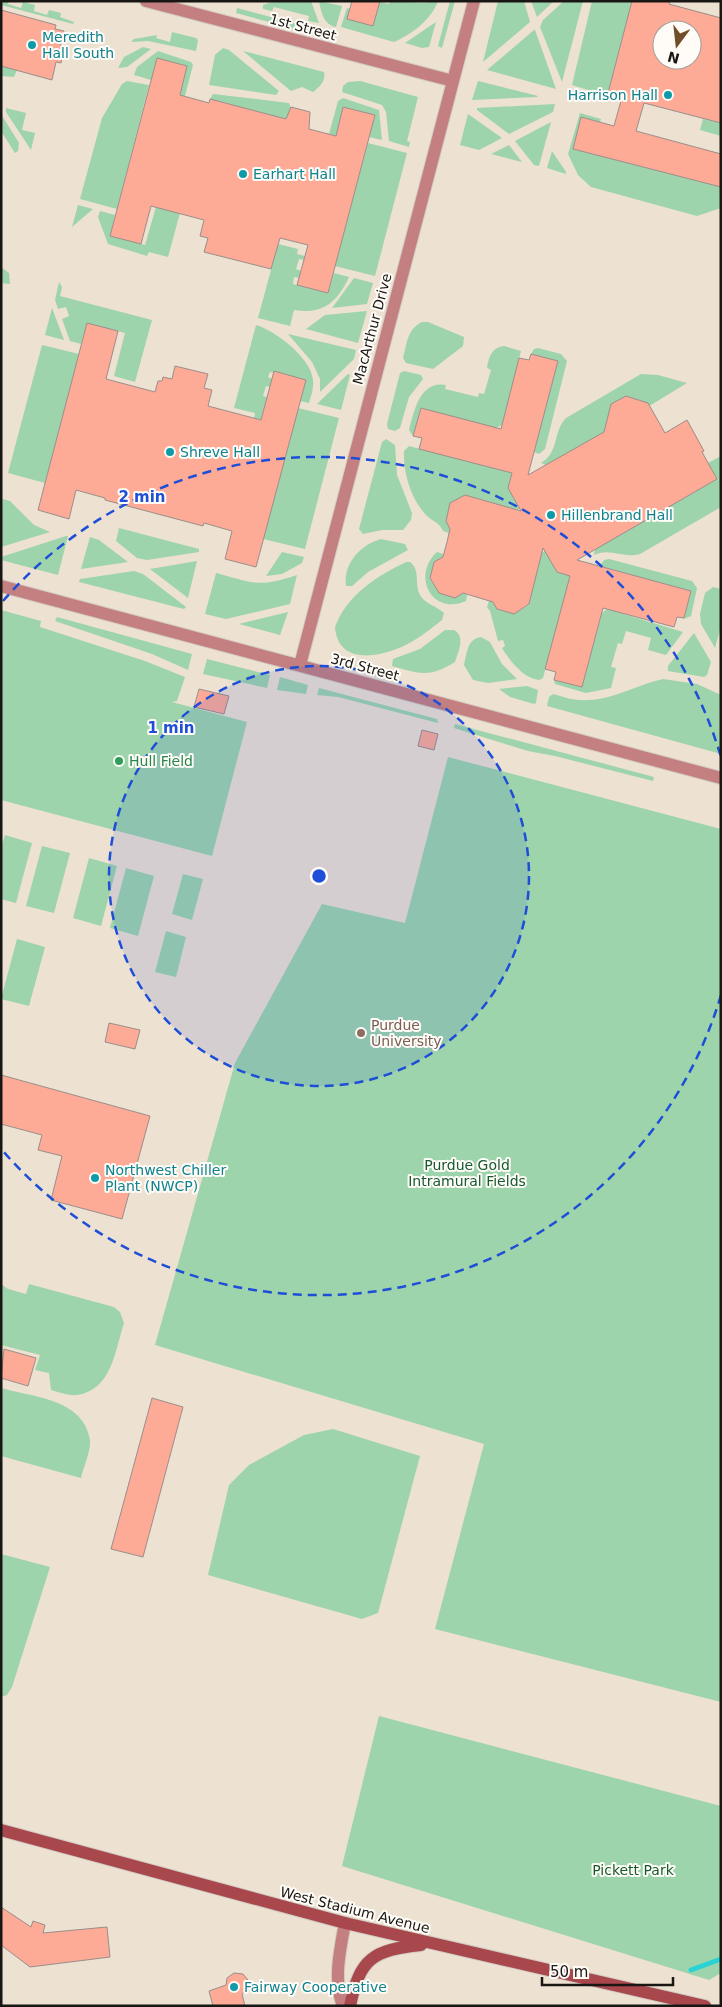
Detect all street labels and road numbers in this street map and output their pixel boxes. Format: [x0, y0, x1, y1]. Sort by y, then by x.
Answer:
street label: 1st Street [268, 10, 339, 44]
street label: MacArthur Drive [349, 272, 395, 386]
street label: 3rd Street [329, 650, 402, 684]
street label: West Stadium Avenue [279, 1884, 431, 1936]

